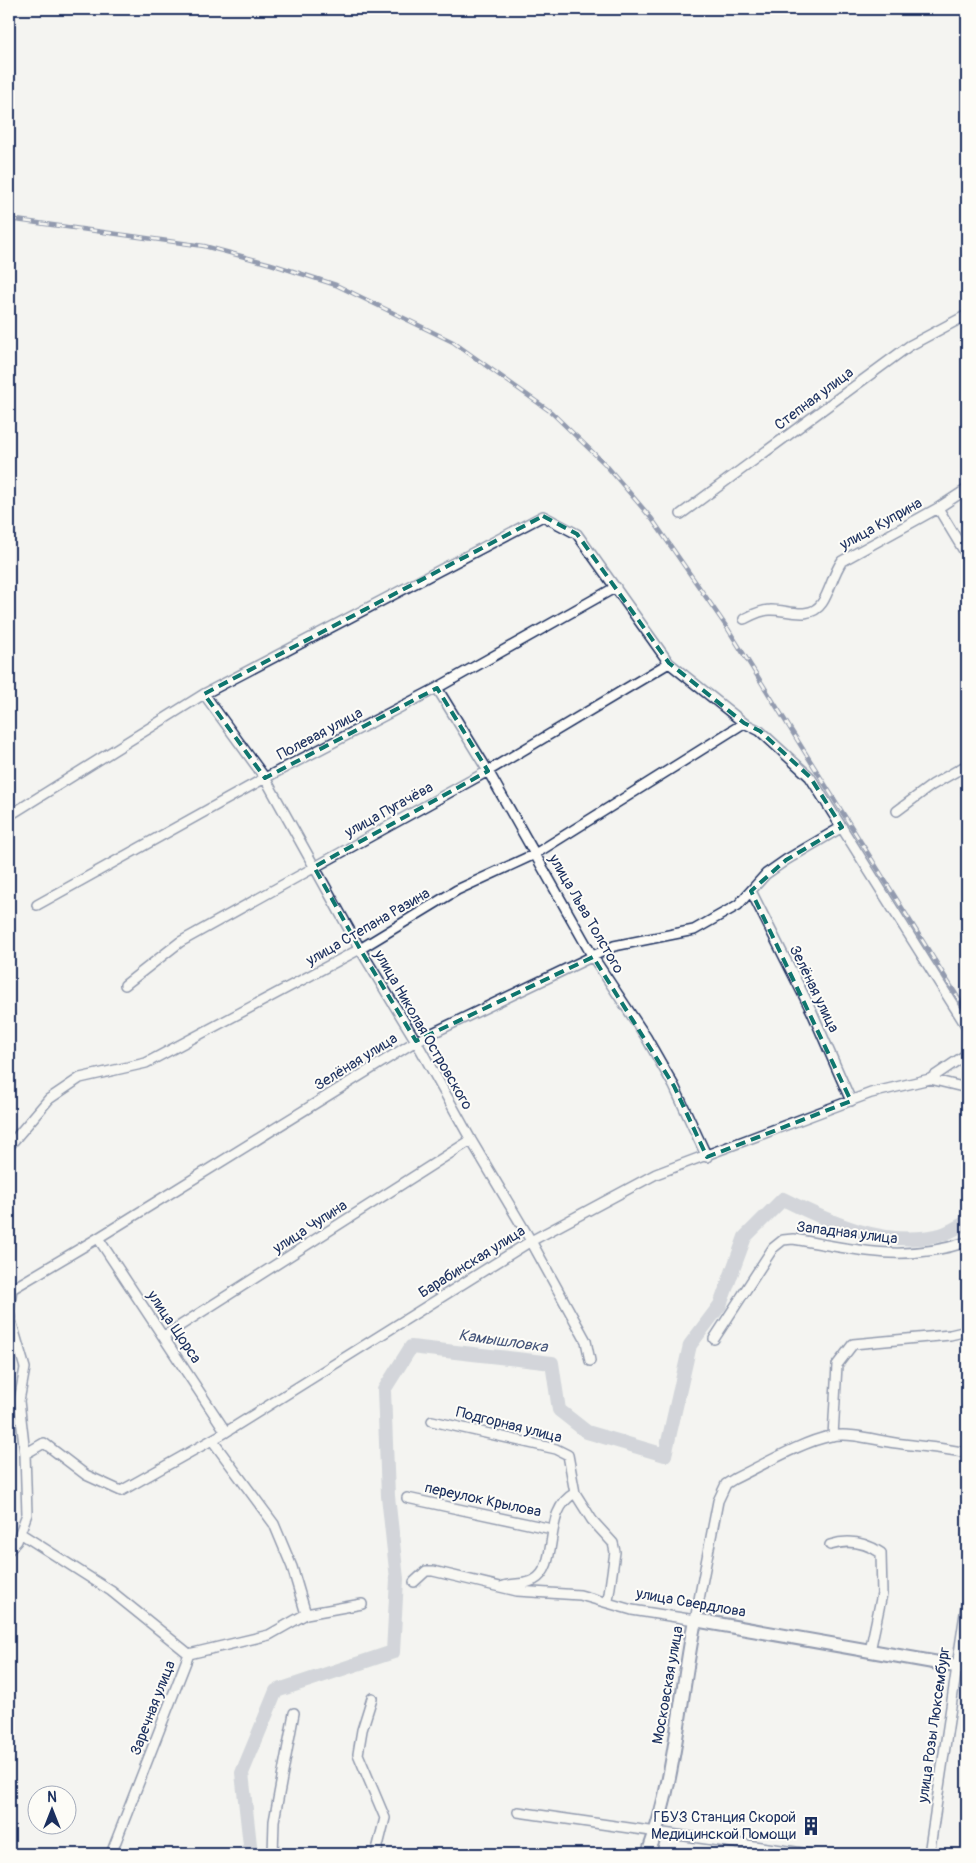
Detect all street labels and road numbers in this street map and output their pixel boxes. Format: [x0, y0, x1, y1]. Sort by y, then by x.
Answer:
street label: Степная улица [771, 363, 857, 435]
street label: улица Куприна [836, 494, 926, 555]
street label: Полевая улица [274, 703, 366, 765]
street label: улица Пугачёва [341, 778, 437, 843]
street label: улица Льва Толстого [544, 850, 628, 977]
street label: улица Степана Разина [302, 884, 433, 971]
street label: Зелёная улица [785, 942, 843, 1036]
street label: улица Николая Островского [369, 946, 477, 1113]
street label: Зелёная улица [311, 1029, 401, 1095]
street label: улица Чупина [268, 1196, 351, 1259]
street label: Западная улица [795, 1217, 899, 1249]
street label: Барабинская улица [415, 1222, 529, 1302]
street label: улица Щорса [142, 1286, 205, 1367]
street label: Подгорная улица [454, 1403, 564, 1447]
street label: переулок Крылова [423, 1478, 543, 1522]
street label: улица Свердлова [634, 1584, 747, 1622]
street label: Московская улица [648, 1624, 688, 1746]
street label: улица Розы Люксембург [914, 1646, 954, 1805]
street label: Заречная улица [126, 1658, 180, 1758]

